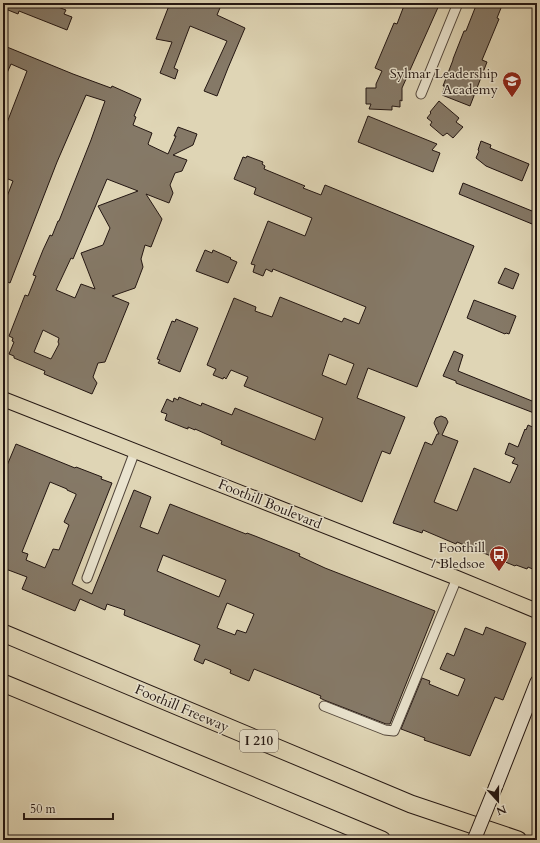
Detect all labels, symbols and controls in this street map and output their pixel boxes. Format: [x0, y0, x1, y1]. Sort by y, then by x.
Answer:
place label: Sylmar Leadership Academy [390, 64, 499, 99]
school or university icon: Sylmar Leadership Academy [501, 70, 523, 98]
street label: Foothill Boulevard [215, 475, 325, 534]
place label: Foothill / Bledsoe [431, 538, 485, 573]
bus stop icon: Foothill / Bledsoe [488, 544, 510, 572]
street label: Foothill Freeway [132, 680, 233, 737]
road number: I 210 [240, 730, 278, 752]
north arrow [478, 781, 518, 821]
scale bar [24, 795, 113, 821]
text: 50 m [30, 801, 57, 817]
text: N [494, 801, 509, 819]

